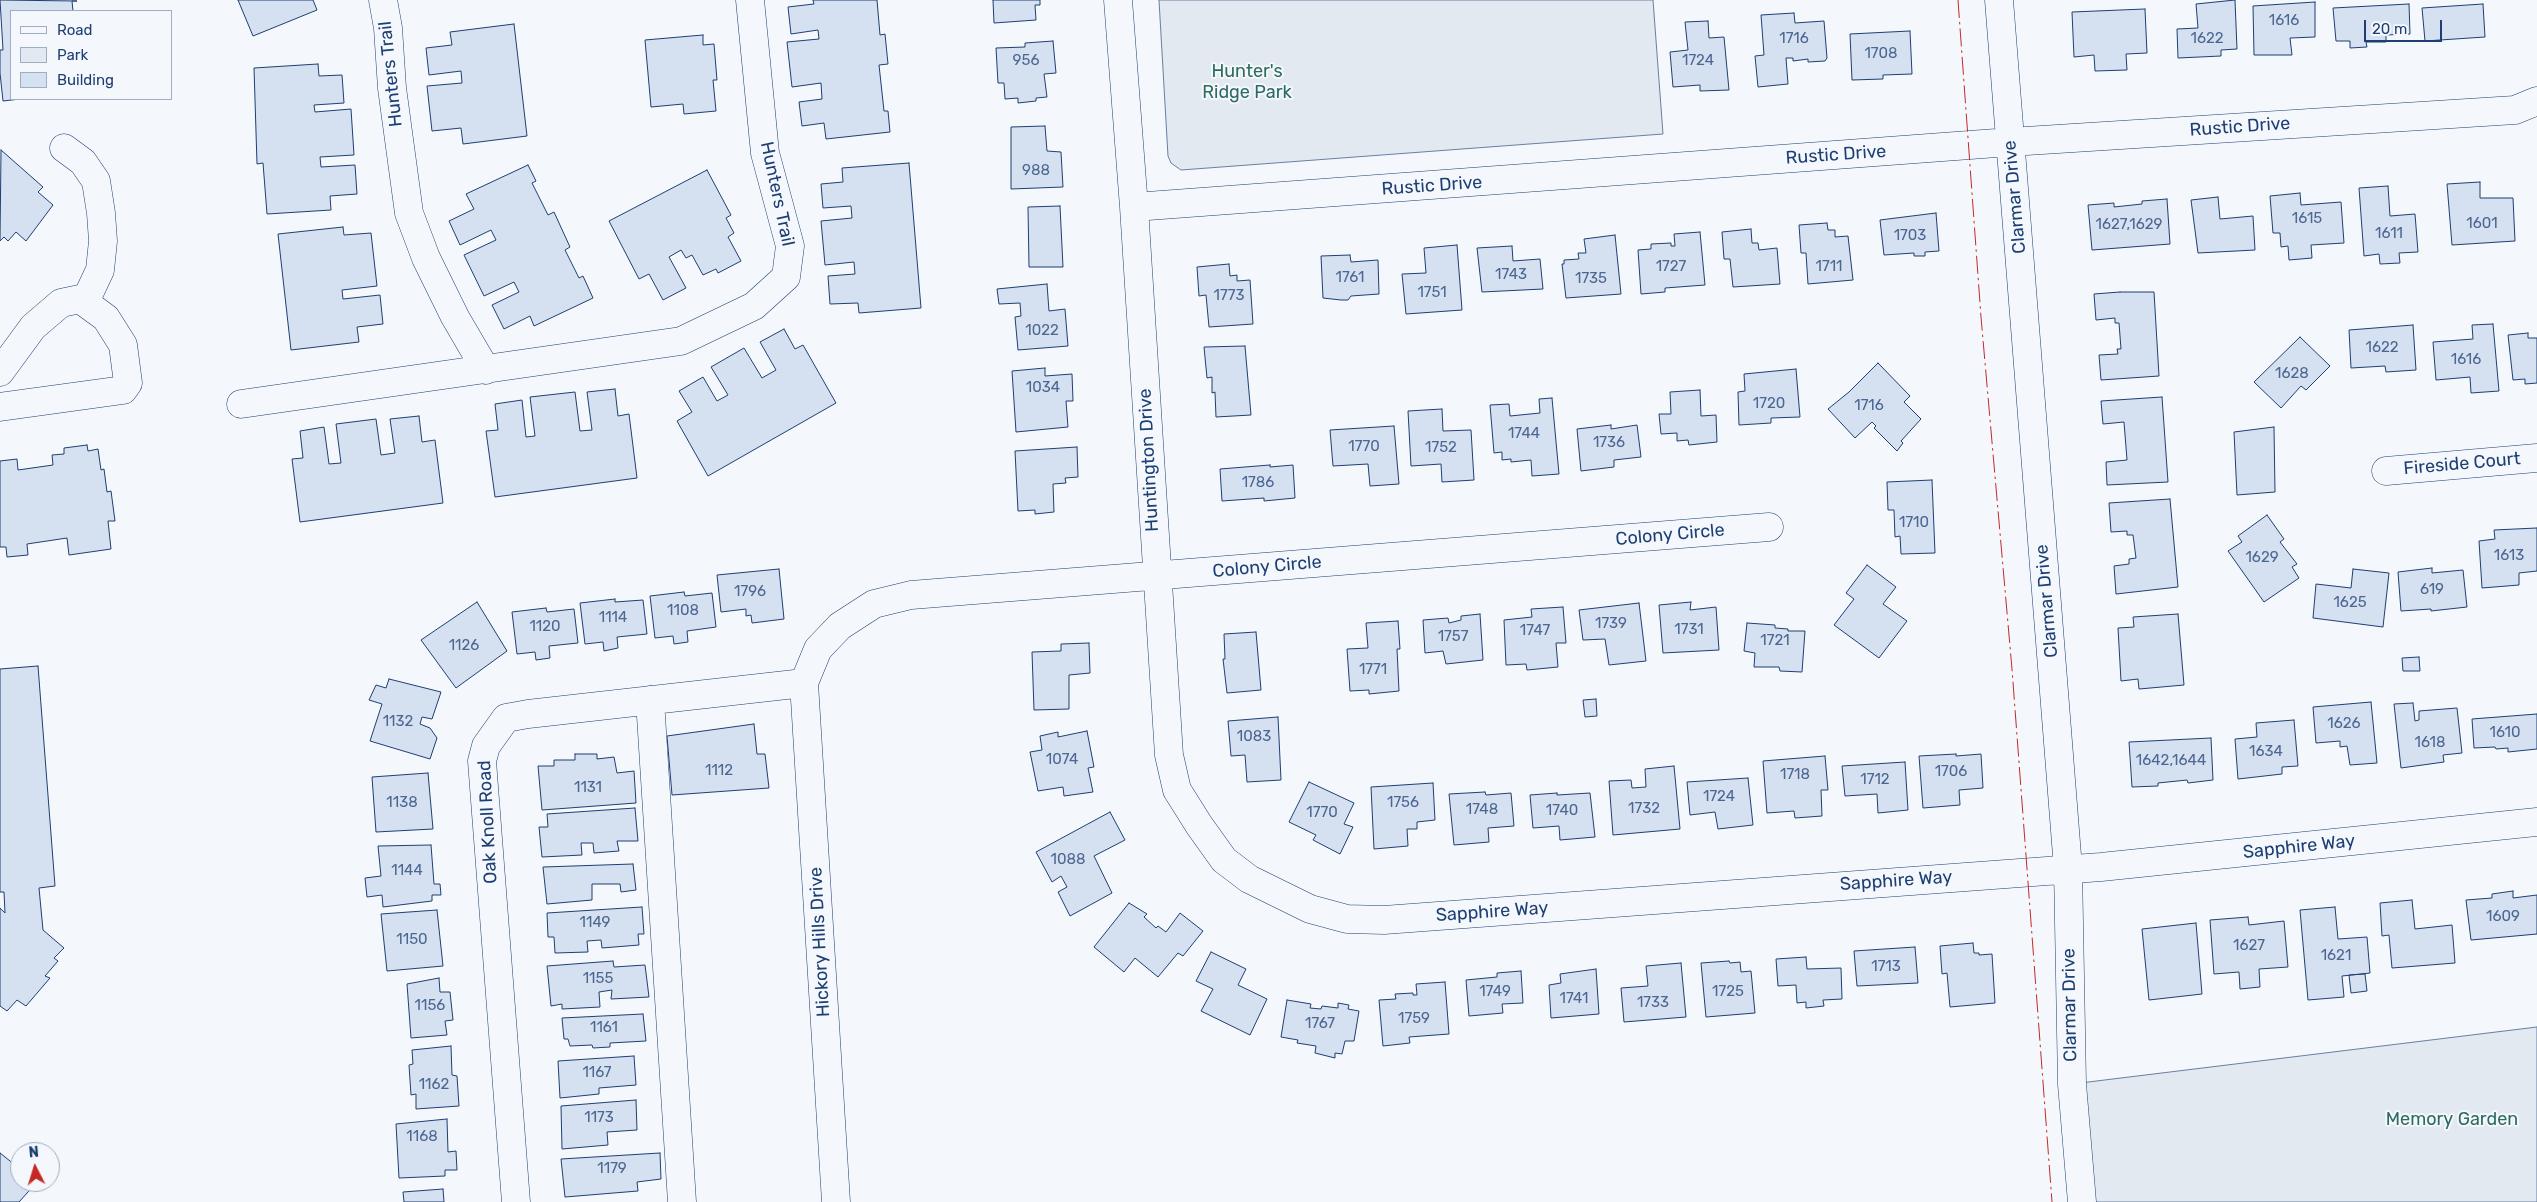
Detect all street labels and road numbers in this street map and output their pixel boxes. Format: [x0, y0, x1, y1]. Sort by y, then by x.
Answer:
street label: Hunters Trail [375, 20, 407, 128]
street label: Rustic Drive [2189, 113, 2291, 141]
street label: Clarmar Drive [1999, 139, 2031, 255]
street label: Hunters Trail [755, 140, 799, 248]
street label: Rustic Drive [1785, 141, 1887, 169]
street label: Rustic Drive [1381, 172, 1483, 200]
street label: Huntington Drive [1134, 388, 1164, 532]
street label: Fireside Court [2403, 448, 2521, 480]
street label: Colony Circle [1615, 519, 1725, 551]
street label: Clarmar Drive [2031, 543, 2063, 659]
street label: Colony Circle [1212, 551, 1322, 583]
street label: Oak Knoll Road [474, 760, 502, 884]
street label: Sapphire Way [2242, 830, 2356, 864]
street label: Hickory Hills Drive [805, 866, 835, 1018]
street label: Sapphire Way [1839, 866, 1953, 896]
street label: Sapphire Way [1435, 897, 1549, 927]
street label: Clarmar Drive [2058, 948, 2082, 1062]

